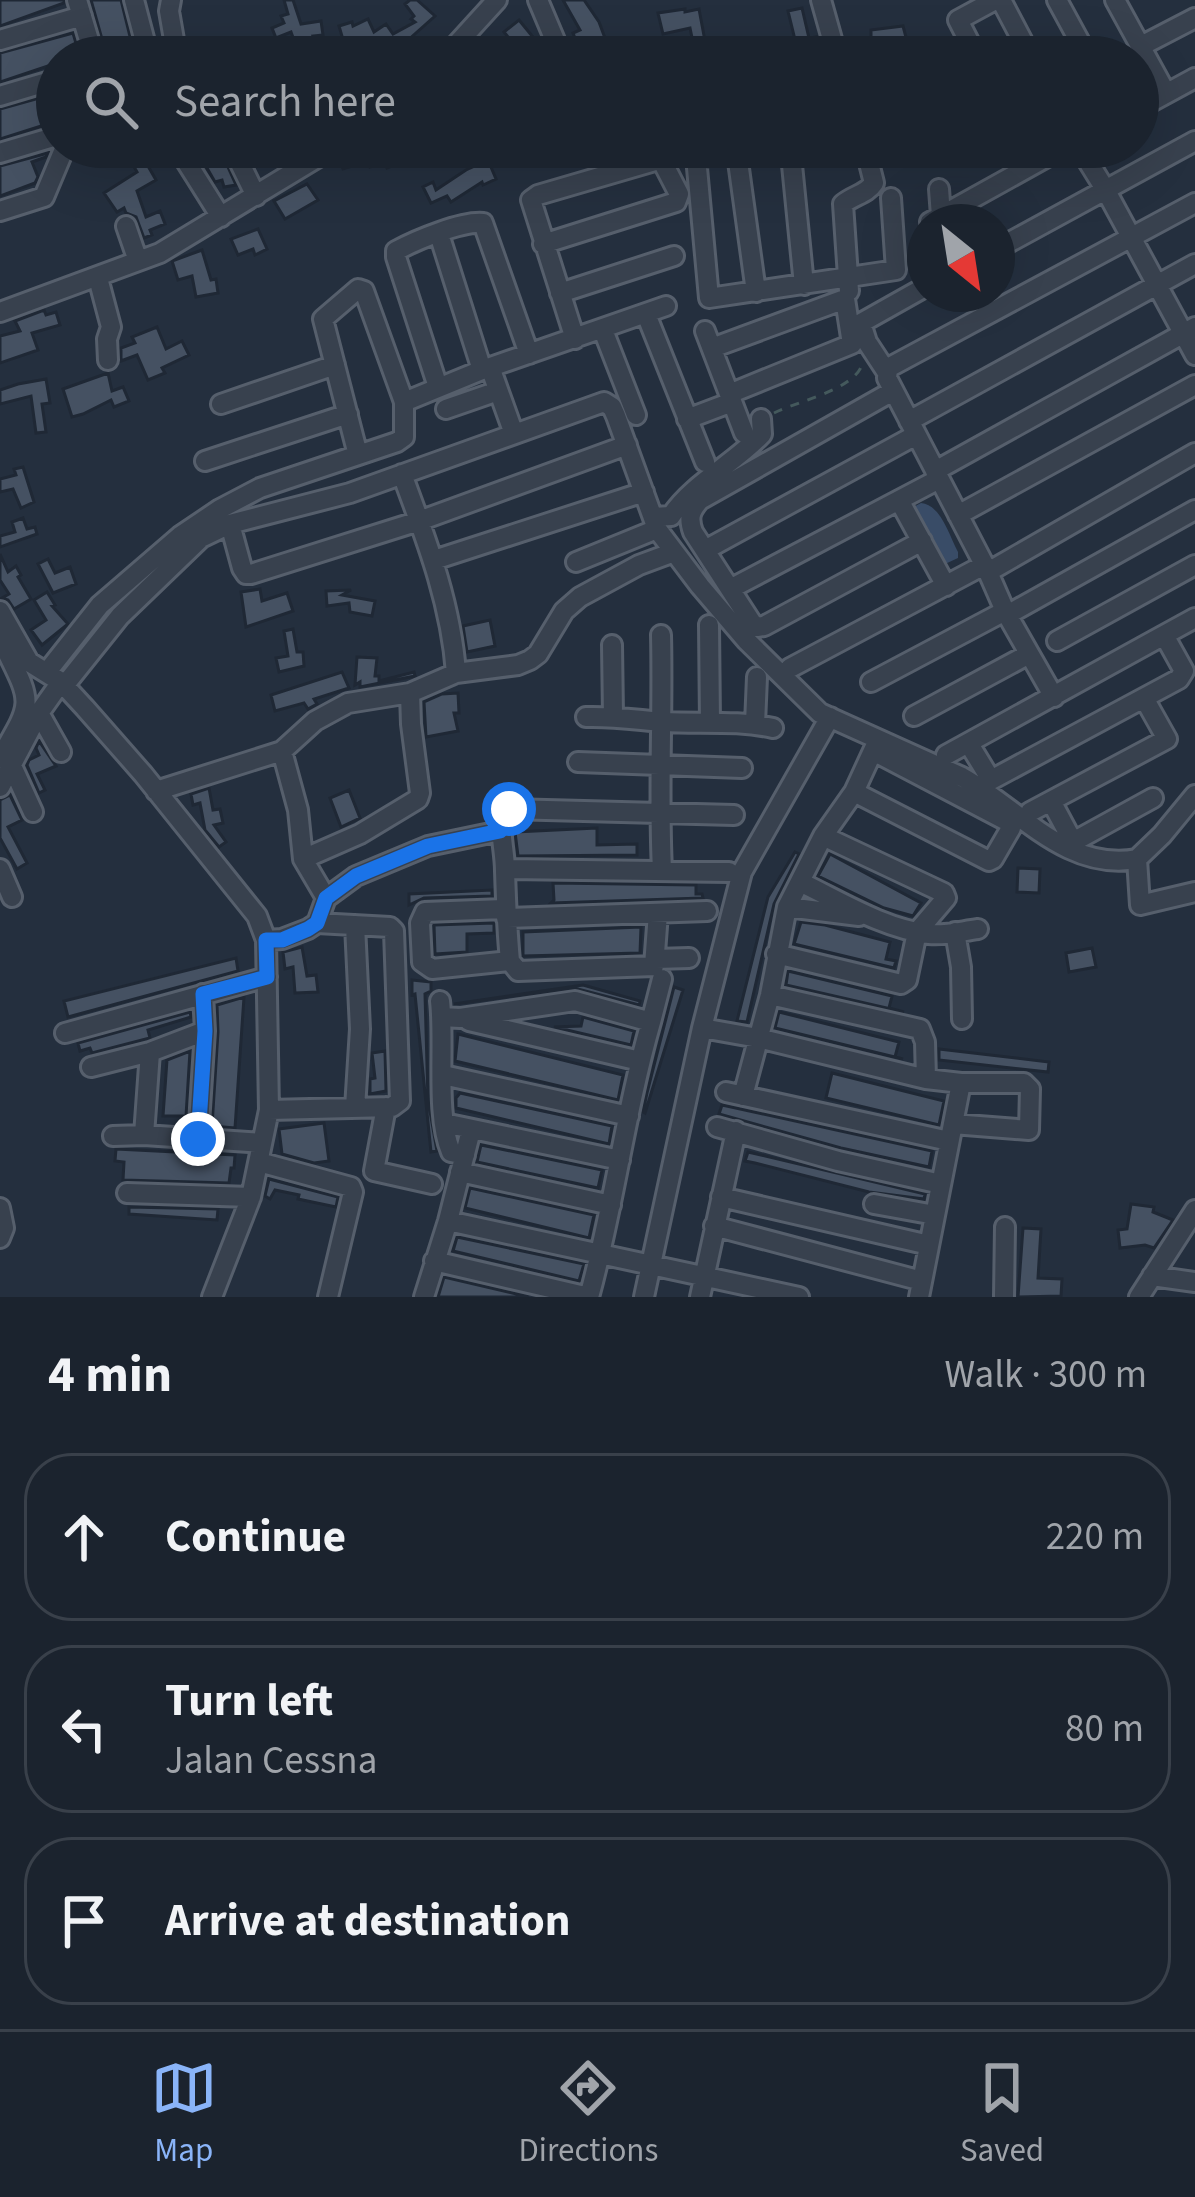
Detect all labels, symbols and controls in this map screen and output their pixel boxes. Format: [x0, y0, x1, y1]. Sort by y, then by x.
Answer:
search box [36, 36, 1159, 168]
icon: search [78, 69, 144, 135]
text: Search here [174, 70, 396, 134]
north arrow [907, 204, 1015, 312]
route start [482, 782, 536, 836]
route end [171, 1112, 225, 1166]
text: 4 min [48, 1339, 172, 1411]
text: Walk · 300 m [944, 1347, 1147, 1403]
icon: ahead [51, 1504, 117, 1570]
text: Continue [165, 1505, 346, 1569]
text: 220 m [1046, 1509, 1144, 1565]
text: Turn left [165, 1669, 333, 1733]
icon: left [51, 1696, 117, 1762]
text: 80 m [1065, 1701, 1144, 1757]
text: Jalan Cessna [165, 1733, 377, 1789]
icon: arrive [51, 1888, 117, 1954]
text: Arrive at destination [165, 1889, 570, 1953]
tab: Map [151, 2055, 217, 2174]
tab: Directions [519, 2055, 658, 2174]
tab: Saved [960, 2055, 1044, 2174]

